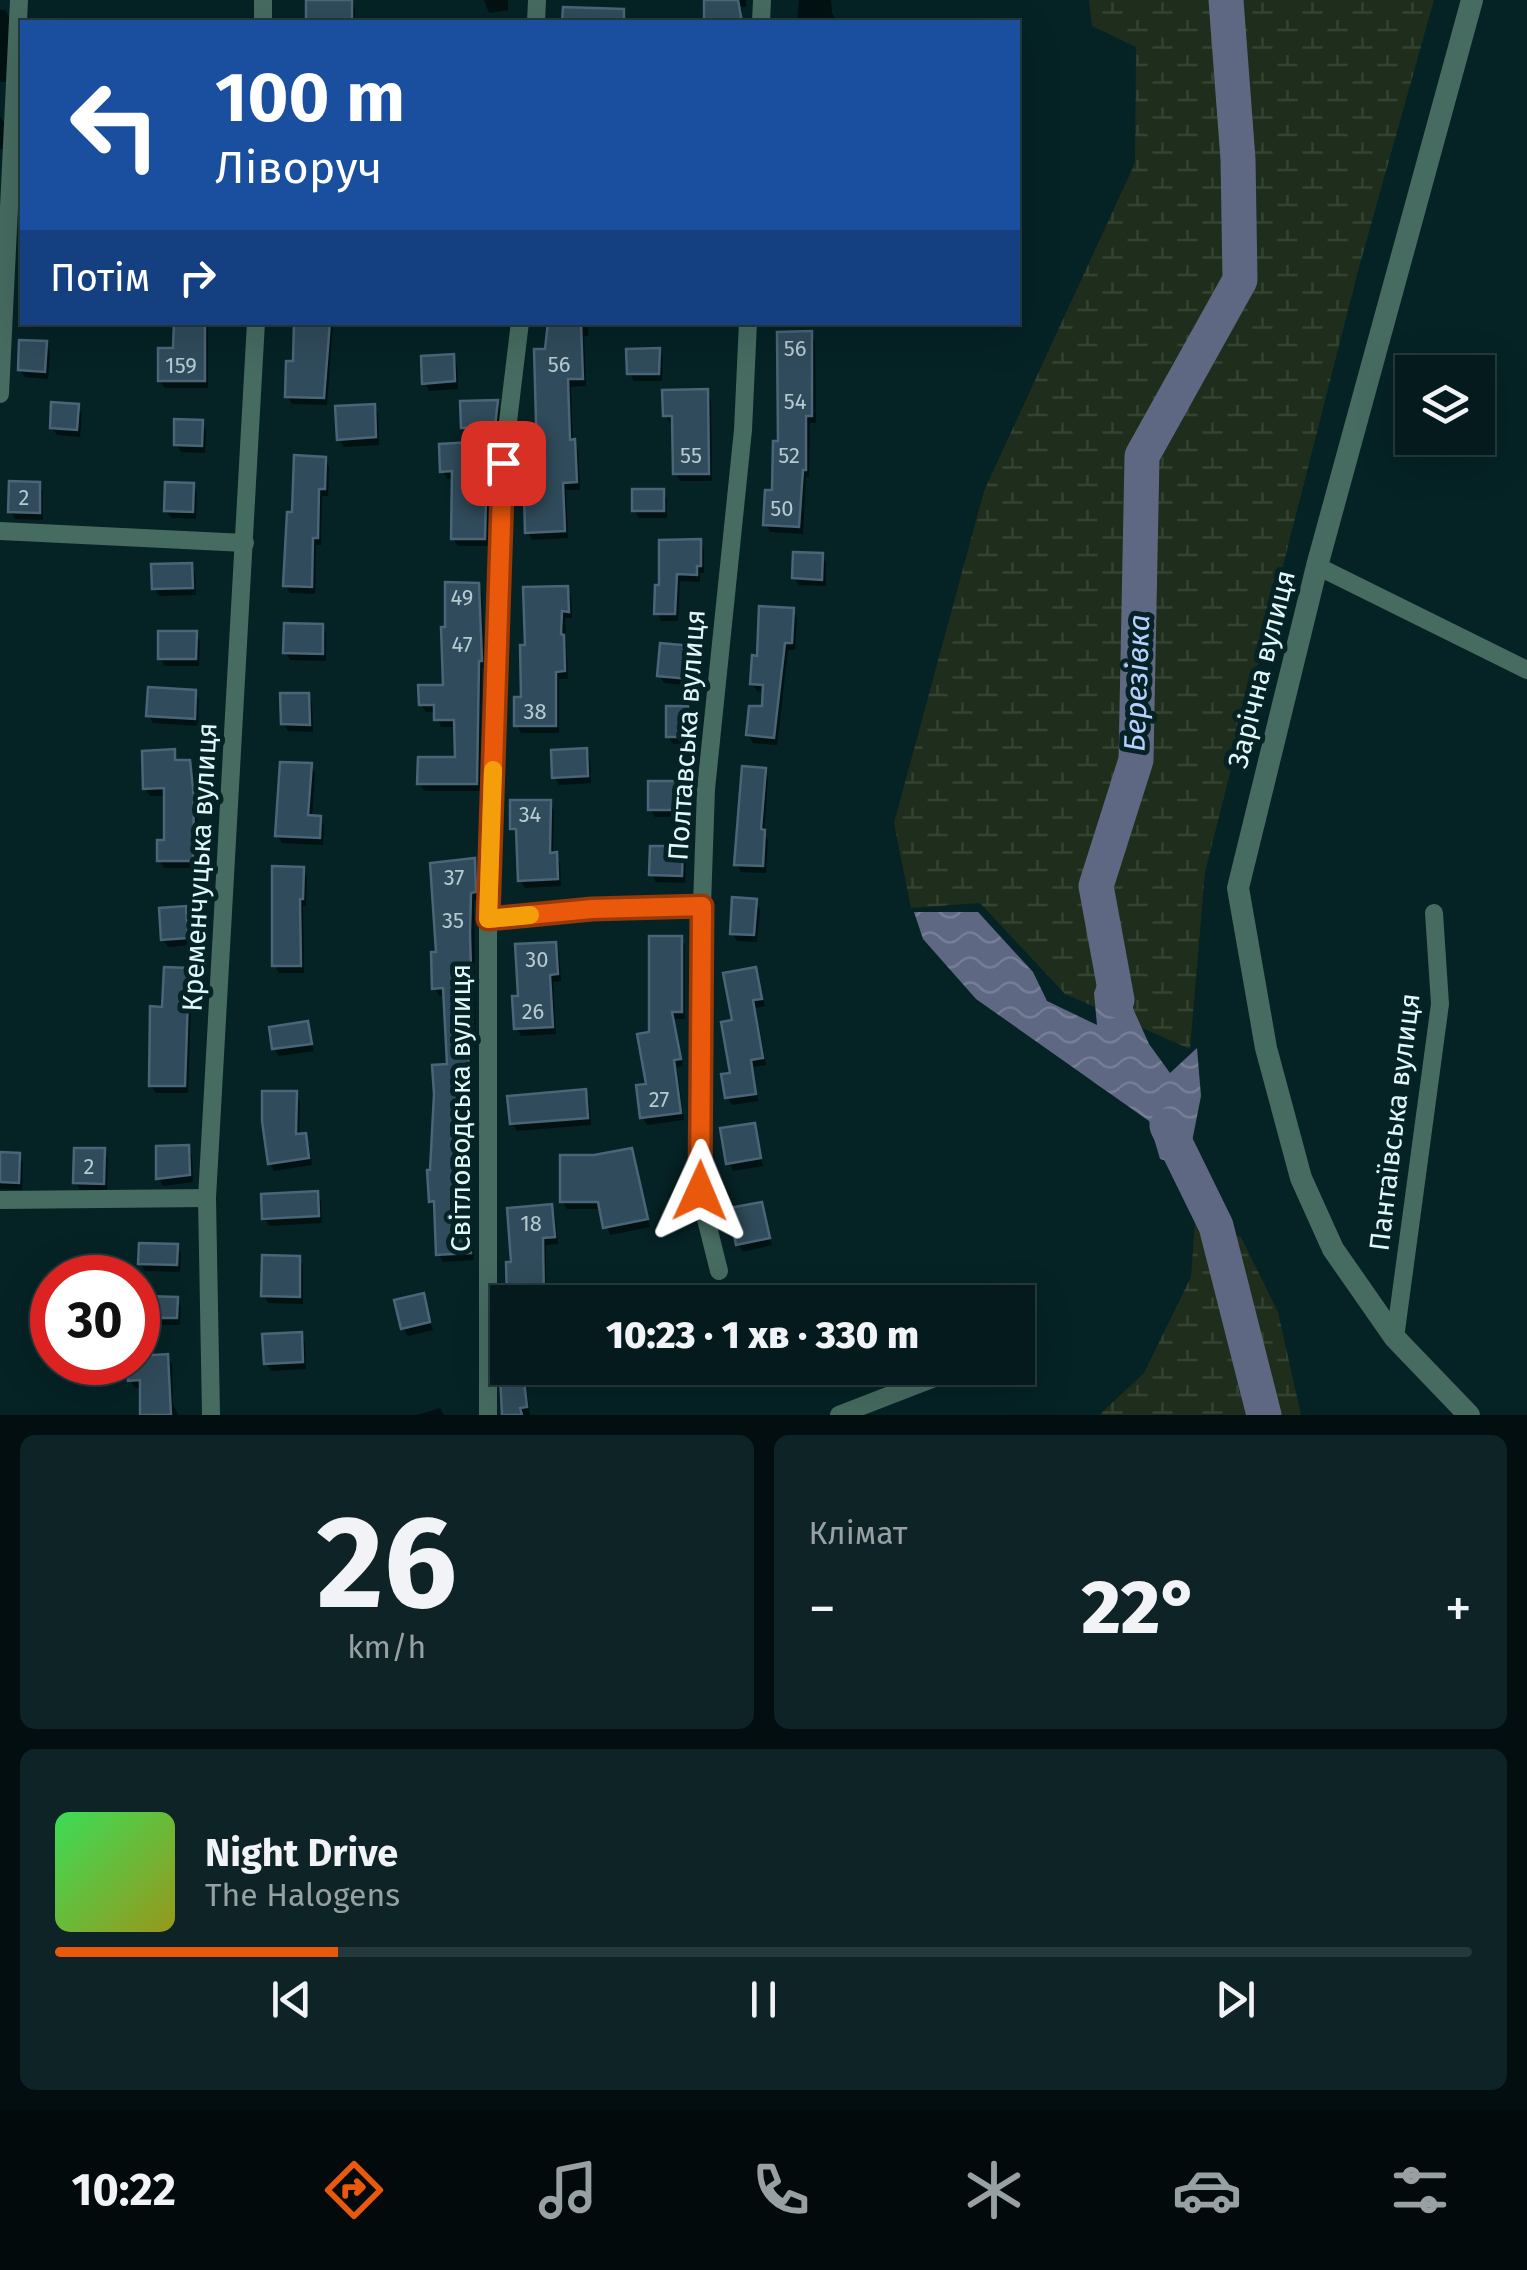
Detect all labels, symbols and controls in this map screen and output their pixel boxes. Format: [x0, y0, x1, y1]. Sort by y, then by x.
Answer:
text: 100 m [215, 56, 405, 140]
icon: left [50, 60, 180, 190]
text: Ліворуч [215, 141, 382, 195]
icon: right [170, 250, 225, 305]
text: Потім [50, 255, 150, 301]
house number: 56 [784, 335, 806, 362]
house number: 56 [548, 351, 570, 378]
house number: 159 [165, 352, 197, 379]
map controls [1395, 355, 1495, 455]
button: layers [1395, 355, 1495, 455]
house number: 54 [784, 388, 807, 415]
pin [461, 421, 546, 506]
icon: arrive [476, 436, 531, 491]
house number: 55 [680, 442, 702, 469]
house number: 52 [778, 442, 800, 469]
house number: 2 [19, 484, 29, 511]
house number: 50 [770, 495, 794, 522]
street label: Зарічна вулиця [1221, 567, 1302, 771]
house number: 49 [451, 584, 473, 611]
street label: Полтавська вулиця [661, 608, 712, 862]
water label: Березівка [1117, 614, 1157, 752]
house number: 47 [452, 631, 473, 658]
house number: 38 [523, 698, 547, 725]
street label: Кременчуцька вулиця [175, 722, 224, 1012]
house number: 34 [519, 801, 542, 828]
house number: 37 [444, 864, 465, 891]
house number: 35 [442, 907, 464, 934]
house number: 30 [525, 946, 549, 973]
street label: Світловодська вулиця [444, 964, 477, 1252]
street label: Пантаївська вулиця [1362, 991, 1427, 1253]
house number: 26 [522, 998, 544, 1025]
house number: 27 [649, 1086, 669, 1113]
position arrow [648, 1139, 752, 1243]
house number: 2 [84, 1153, 94, 1180]
house number: 18 [520, 1210, 542, 1237]
speed limit sign: 30 [30, 1255, 160, 1385]
text: 10:23 · 1 хв · 330 m [606, 1312, 919, 1358]
text: 26 [316, 1485, 457, 1641]
text: Клімат [809, 1514, 907, 1552]
text: 22° [1082, 1563, 1199, 1653]
text: − [809, 1576, 836, 1642]
text: + [1445, 1576, 1472, 1642]
text: km/h [347, 1628, 426, 1666]
text: Night Drive [205, 1830, 398, 1876]
text: The Halogens [205, 1876, 400, 1914]
icon: previous [264, 1972, 319, 2027]
icon: pause [736, 1972, 791, 2027]
icon: next [1208, 1972, 1263, 2027]
icon: directions [319, 2155, 389, 2225]
icon: music [533, 2155, 603, 2225]
icon: phone [746, 2155, 816, 2225]
icon: climate [959, 2155, 1029, 2225]
icon: car [1172, 2155, 1242, 2225]
icon: filters [1385, 2155, 1455, 2225]
text: 10:22 [72, 2163, 176, 2217]

